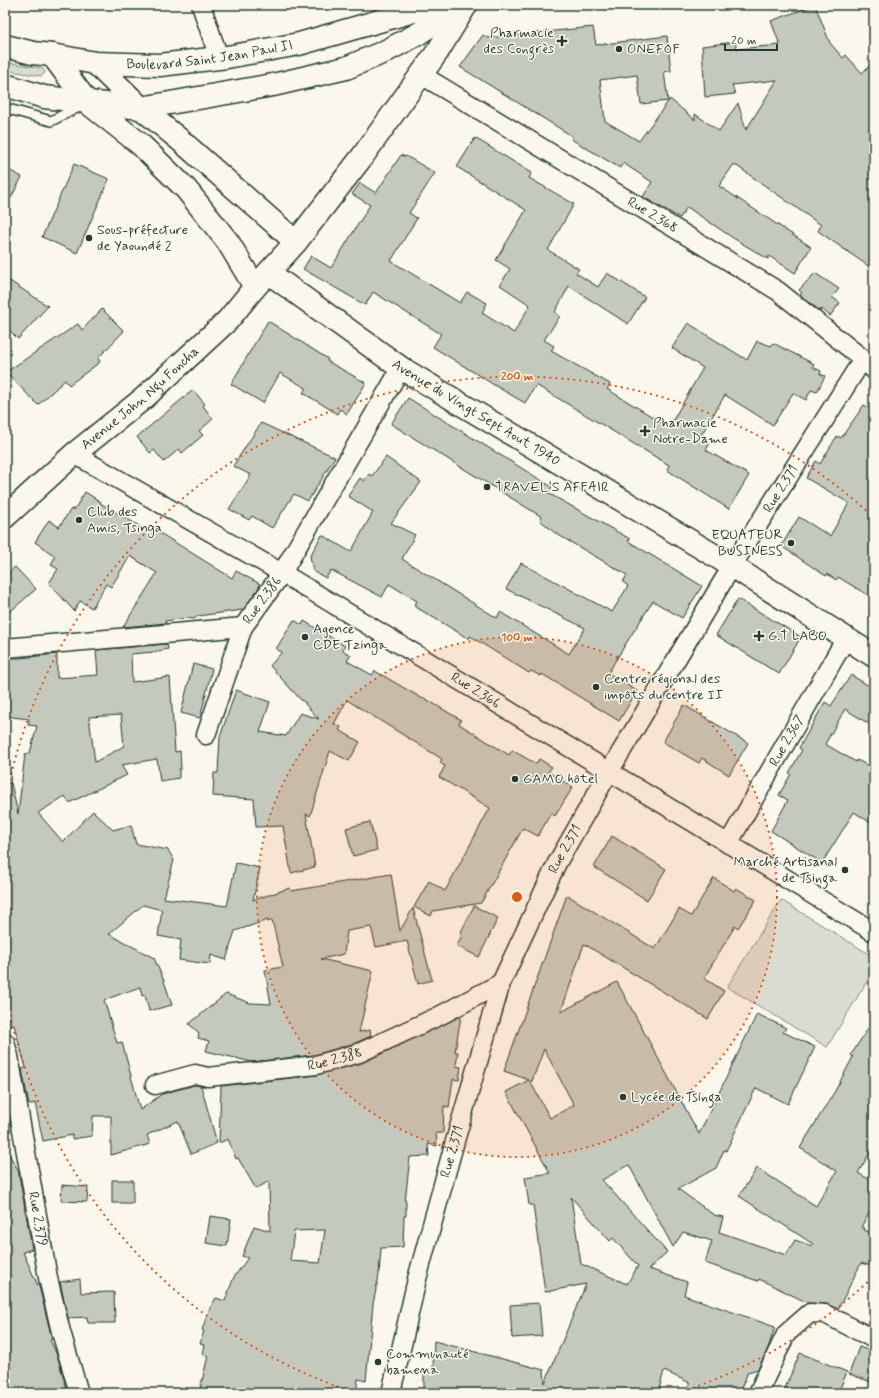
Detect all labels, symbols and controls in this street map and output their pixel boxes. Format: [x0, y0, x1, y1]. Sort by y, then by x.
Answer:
place label: Pharmacie des Congrès [483, 24, 554, 60]
scale bar [725, 26, 777, 52]
text: 20 m [731, 33, 757, 49]
street label: Boulevard Saint Jean Paul II [126, 36, 294, 74]
marker: Pharmacie des Congrès [557, 36, 567, 46]
place label: ONEFOF [627, 40, 680, 58]
marker: ONEFOF [614, 44, 624, 54]
street label: Rue 2.368 [624, 193, 681, 237]
place label: Sous-préfecture de Yaoundé 2 [97, 221, 188, 255]
marker: Sous-préfecture de Yaoundé 2 [84, 233, 94, 243]
street label: Avenue John Ngu Foncha [77, 342, 203, 454]
street label: Avenue du Vingt Sept Aout 1940 [388, 355, 564, 470]
text: 200 m [501, 369, 534, 385]
place label: Pharmacie Notre-Dame [653, 414, 728, 448]
marker: Pharmacie Notre-Dame [640, 426, 650, 436]
street label: Rue 2.371 [759, 462, 803, 516]
place label: TRAVEL'S AFFAIR [495, 478, 609, 496]
marker: TRAVEL'S AFFAIR [482, 482, 492, 492]
place label: Club des Amis, Tsinga [87, 503, 162, 538]
marker: Club des Amis, Tsinga [74, 515, 84, 525]
place label: EQUATEUR BUSINESS [711, 526, 783, 560]
marker: EQUATEUR BUSINESS [786, 538, 796, 548]
street label: Rue 2.386 [239, 573, 286, 628]
place label: Agence CDE Tzinga [313, 620, 387, 655]
place label: G.T LABO [768, 627, 827, 645]
text: 100 m [501, 630, 534, 646]
marker: G.T LABO [753, 630, 765, 642]
marker: Agence CDE Tzinga [300, 632, 310, 642]
street label: Rue 2.366 [447, 668, 504, 712]
place label: Centre régional des impôts du centre II [604, 670, 723, 704]
marker: Centre régional des impôts du centre II [591, 682, 601, 692]
street label: Rue 2.367 [765, 712, 809, 770]
place label: GAMO hôtel [523, 770, 598, 788]
marker: GAMO hôtel [510, 774, 520, 784]
street label: Rue 2.371 [544, 822, 586, 876]
place label: Marché Artisanal de Tsinga [733, 853, 838, 889]
marker: Marché Artisanal de Tsinga [840, 865, 850, 875]
centre of rings [510, 890, 524, 904]
street label: Rue 2.388 [307, 1044, 364, 1075]
place label: Lycée de Tsinga [631, 1088, 722, 1108]
marker: Lycée de Tsinga [618, 1092, 628, 1102]
street label: Rue 2.371 [436, 1124, 468, 1180]
street label: Rue 2.379 [24, 1190, 51, 1248]
place label: Communauté bamena [386, 1345, 469, 1379]
marker: Communauté bamena [373, 1357, 383, 1367]

